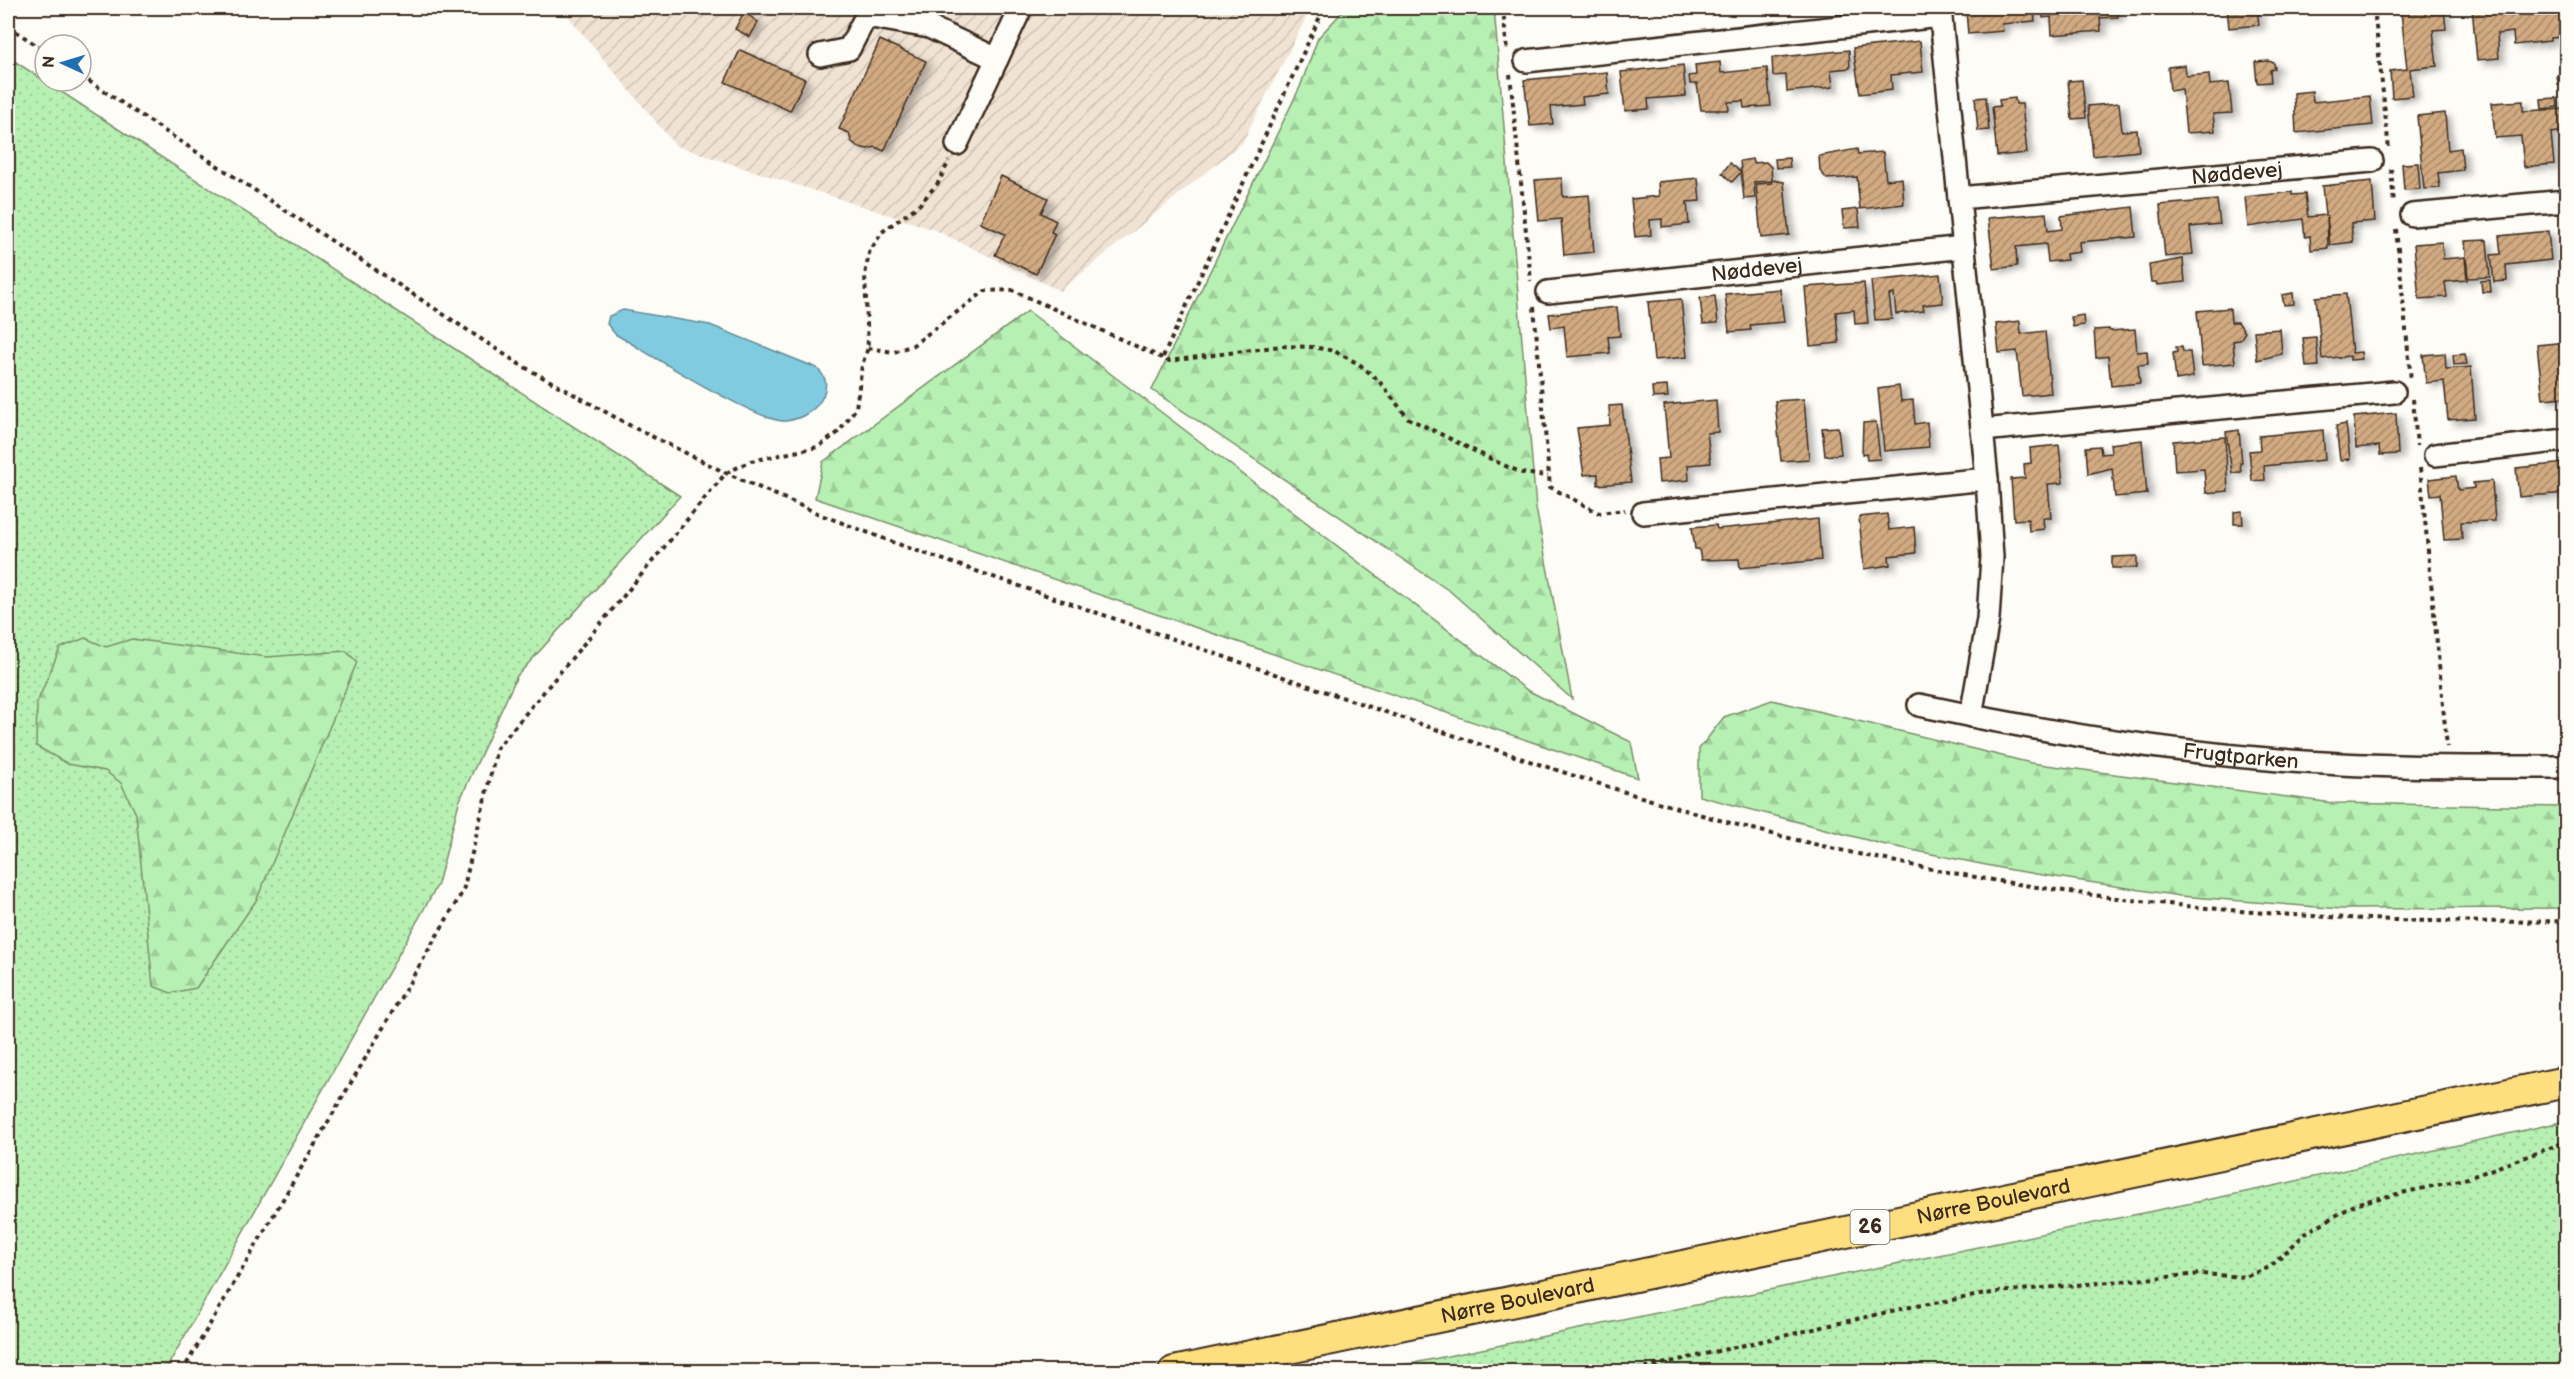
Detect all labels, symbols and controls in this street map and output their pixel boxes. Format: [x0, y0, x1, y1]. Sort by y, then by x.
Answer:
north arrow [33, 33, 93, 93]
text: N [40, 55, 59, 69]
street label: Nøddevej [2190, 157, 2284, 190]
street label: Nøddevej [1710, 252, 1804, 287]
street label: Frugtparken [2181, 738, 2300, 774]
street label: Nørre Boulevard [1914, 1173, 2072, 1229]
road number: 26 [1850, 1210, 1890, 1244]
street label: Nørre Boulevard [1439, 1272, 1597, 1329]

